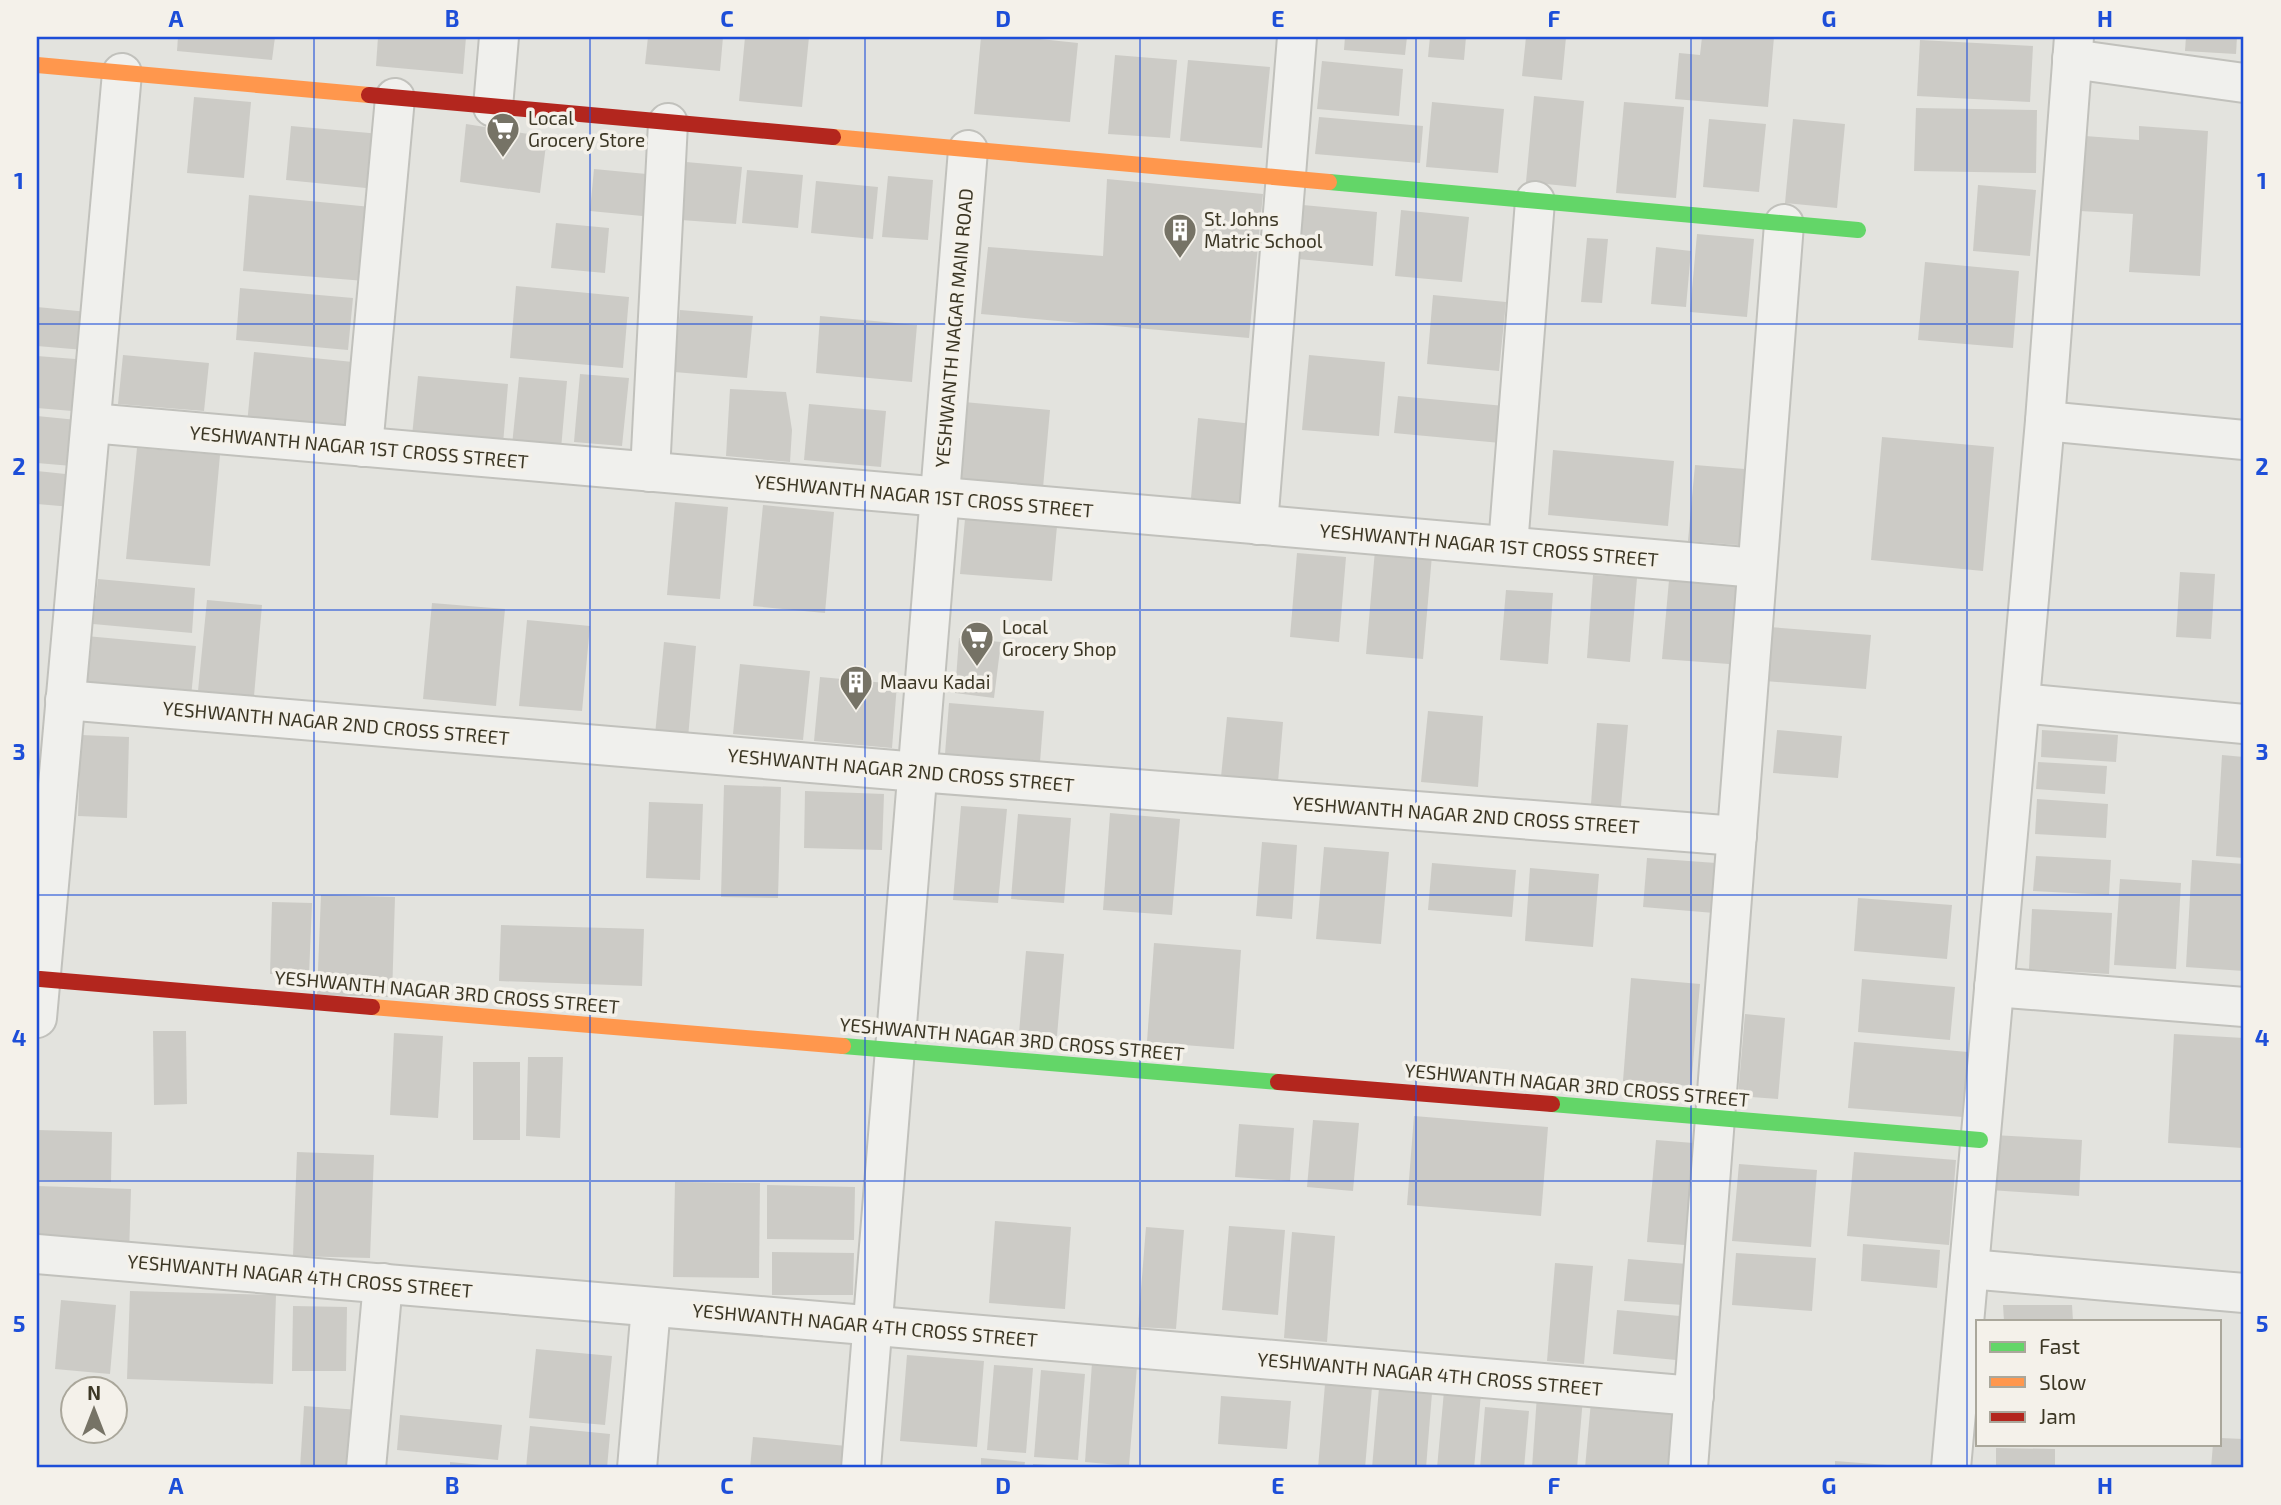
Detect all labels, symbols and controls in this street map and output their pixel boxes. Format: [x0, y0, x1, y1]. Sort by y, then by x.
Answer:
text: A [168, 4, 184, 32]
text: B [445, 4, 459, 32]
text: C [720, 4, 734, 32]
text: D [995, 4, 1011, 32]
text: E [1271, 4, 1285, 32]
text: F [1548, 4, 1561, 32]
text: G [1822, 4, 1836, 32]
text: H [2097, 4, 2113, 32]
place label: Local Grocery Store [528, 106, 645, 151]
supermarket icon: Local Grocery Store [484, 110, 522, 159]
text: 1 [14, 166, 24, 194]
text: 1 [2257, 166, 2267, 194]
street label: YESHWANTH NAGAR MAIN ROAD [930, 187, 977, 469]
place label: St. Johns Matric School [1204, 207, 1323, 252]
building icon: St. Johns Matric School [1161, 211, 1199, 260]
street label: YESHWANTH NAGAR 1ST CROSS STREET [189, 420, 529, 473]
text: 2 [12, 452, 26, 480]
text: 2 [2255, 452, 2269, 480]
street label: YESHWANTH NAGAR 1ST CROSS STREET [754, 469, 1094, 522]
street label: YESHWANTH NAGAR 1ST CROSS STREET [1319, 518, 1659, 571]
place label: Local Grocery Shop [1002, 615, 1116, 660]
supermarket icon: Local Grocery Shop [958, 619, 996, 668]
building icon: Maavu Kadai [837, 663, 875, 712]
place label: Maavu Kadai [880, 670, 990, 693]
street label: YESHWANTH NAGAR 2ND CROSS STREET [162, 696, 510, 749]
text: 3 [12, 737, 26, 765]
text: 3 [2255, 737, 2269, 765]
street label: YESHWANTH NAGAR 2ND CROSS STREET [727, 743, 1075, 796]
street label: YESHWANTH NAGAR 2ND CROSS STREET [1292, 791, 1640, 838]
street label: YESHWANTH NAGAR 3RD CROSS STREET [274, 965, 620, 1018]
street label: YESHWANTH NAGAR 3RD CROSS STREET [839, 1012, 1185, 1065]
text: 4 [12, 1023, 26, 1051]
text: 4 [2255, 1023, 2269, 1051]
street label: YESHWANTH NAGAR 3RD CROSS STREET [1404, 1058, 1750, 1111]
street label: YESHWANTH NAGAR 4TH CROSS STREET [127, 1249, 474, 1302]
street label: YESHWANTH NAGAR 4TH CROSS STREET [692, 1298, 1039, 1351]
text: 5 [13, 1309, 25, 1337]
text: 5 [2256, 1309, 2268, 1337]
legend [1976, 1320, 2222, 1446]
text: Fast [2039, 1333, 2080, 1358]
street label: YESHWANTH NAGAR 4TH CROSS STREET [1257, 1347, 1604, 1400]
text: Slow [2039, 1369, 2086, 1394]
north arrow [60, 1376, 130, 1446]
text: N [87, 1381, 101, 1404]
text: Jam [2039, 1403, 2076, 1428]
text: A [168, 1471, 184, 1499]
text: B [445, 1471, 459, 1499]
text: C [720, 1471, 734, 1499]
text: D [995, 1471, 1011, 1499]
text: E [1271, 1471, 1285, 1499]
text: F [1548, 1471, 1561, 1499]
text: G [1822, 1471, 1836, 1499]
text: H [2097, 1471, 2113, 1499]

